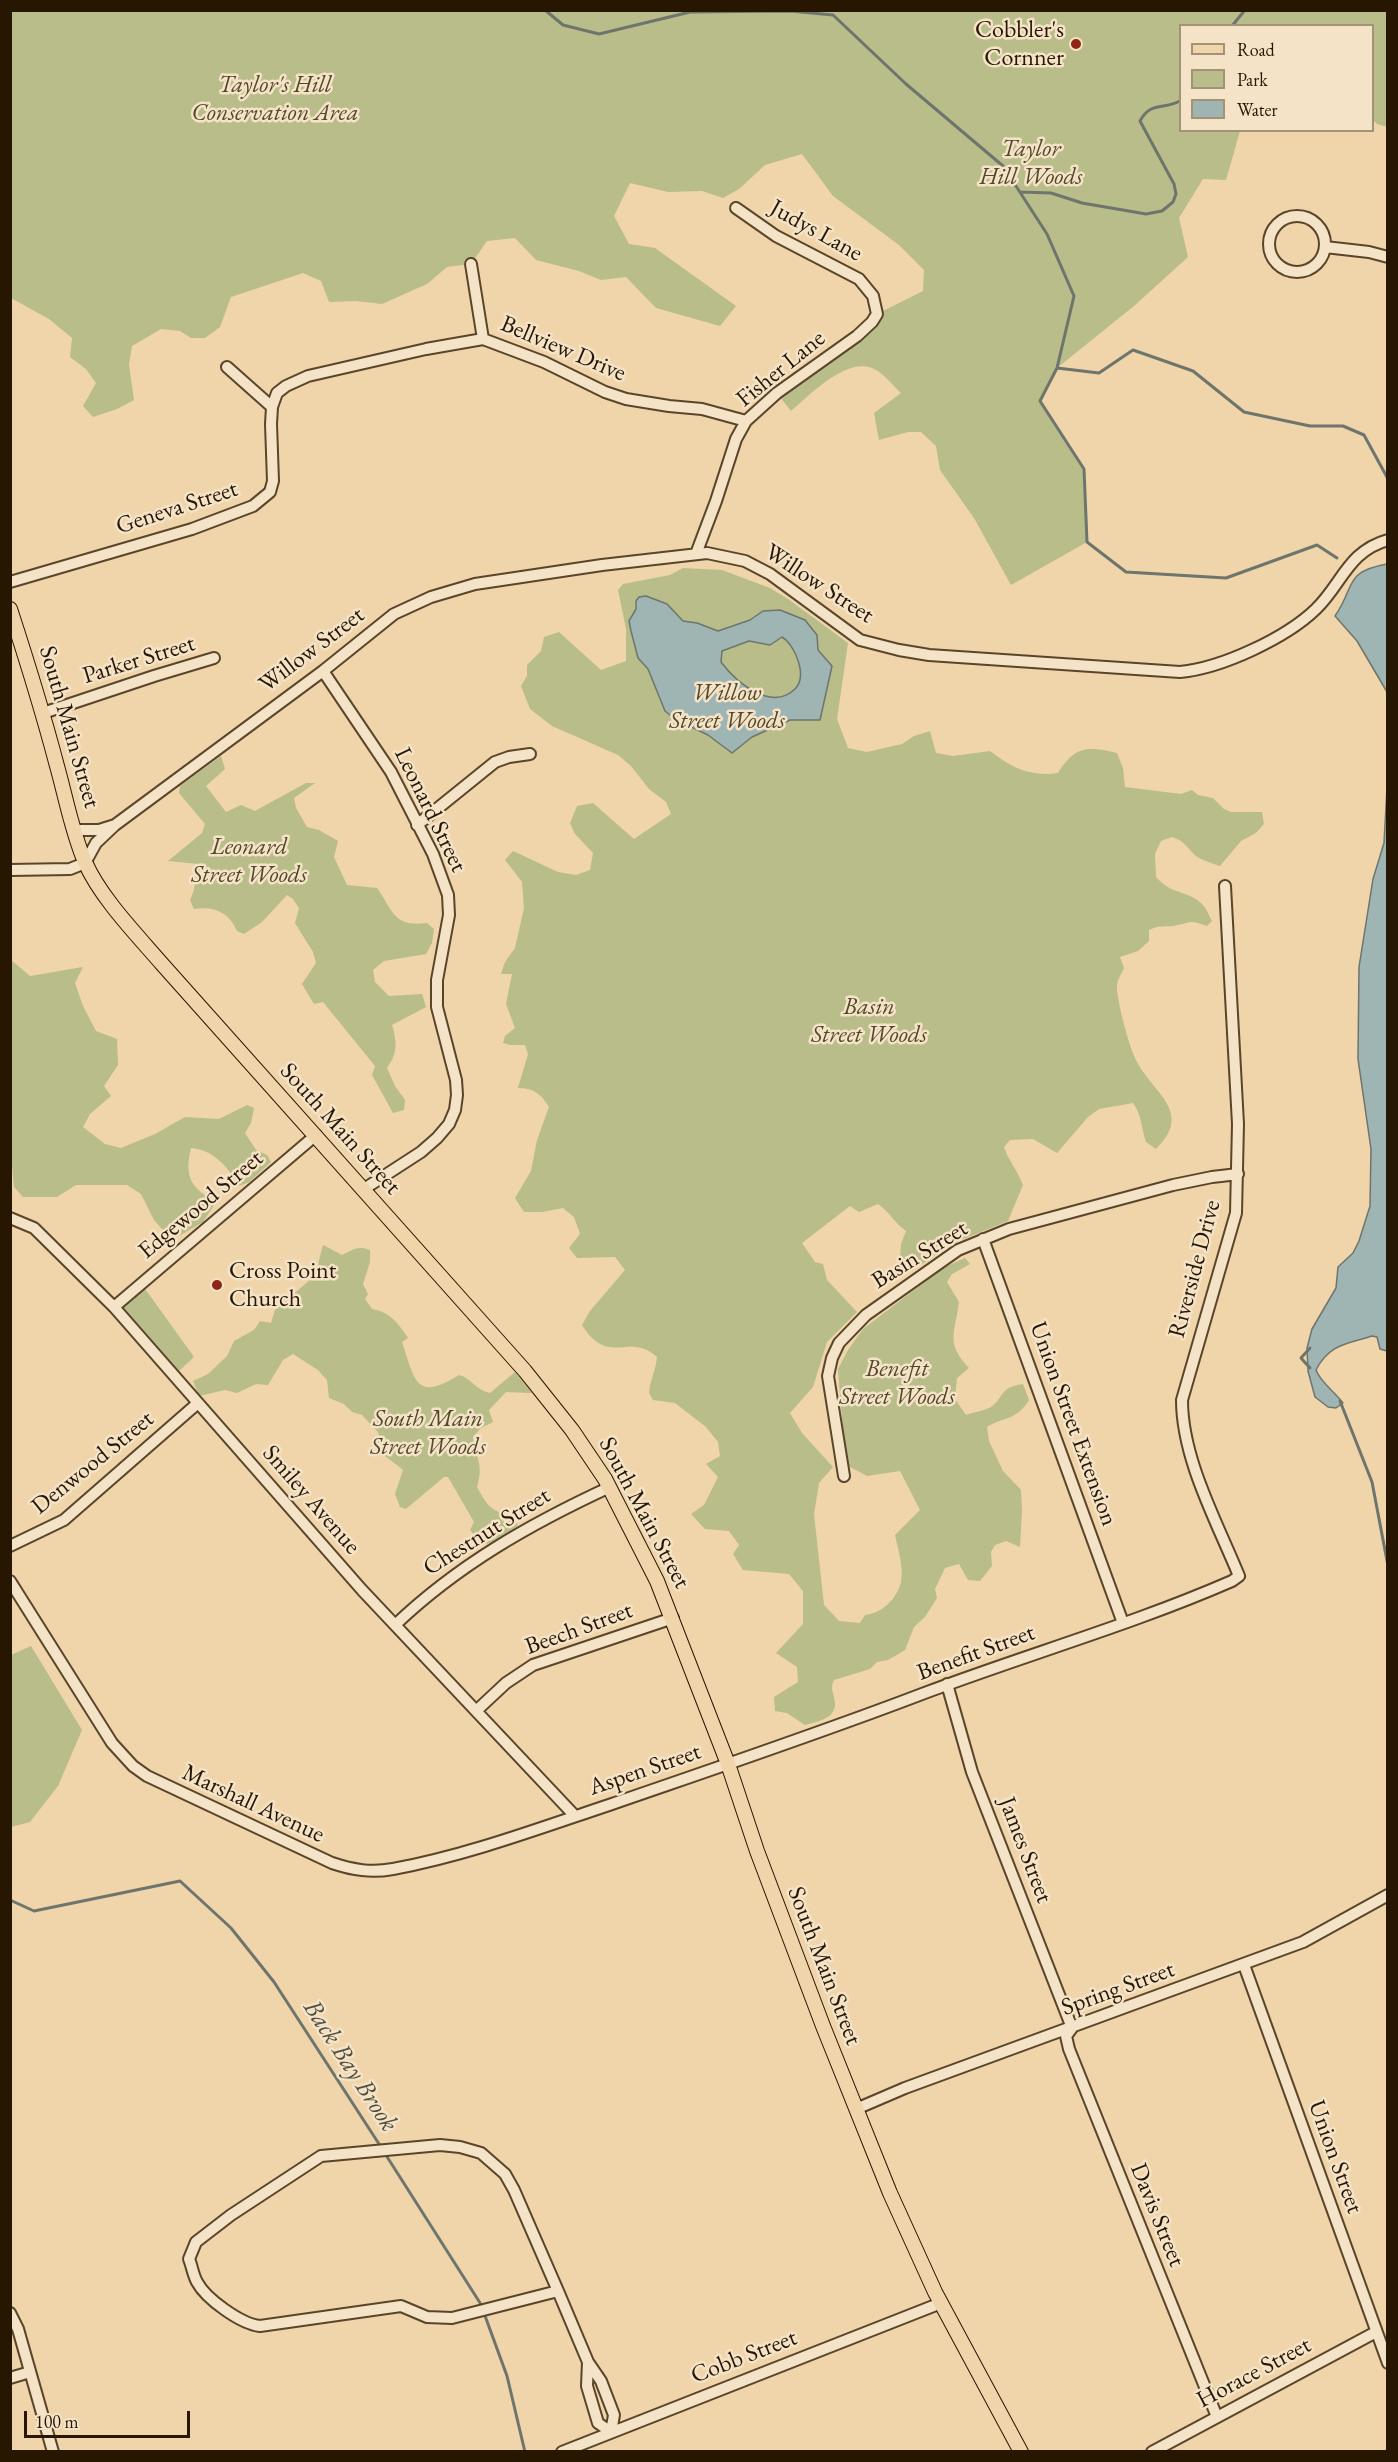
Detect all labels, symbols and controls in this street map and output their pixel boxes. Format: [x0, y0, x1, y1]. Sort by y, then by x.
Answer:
place label: Cobbler's Cornner [975, 16, 1064, 72]
legend [1179, 24, 1374, 132]
marker: Cobbler's Cornner [1069, 37, 1083, 51]
text: Road [1237, 38, 1275, 61]
text: Park [1237, 68, 1268, 91]
park label: Taylor's Hill Conservation Area [192, 71, 358, 127]
text: Water [1237, 98, 1278, 121]
park label: Taylor Hill Woods [980, 135, 1082, 191]
street label: Judys Lane [765, 194, 867, 268]
street label: Bellview Drive [496, 310, 630, 388]
street label: Fisher Lane [731, 324, 831, 414]
street label: Geneva Street [113, 475, 241, 541]
street label: Willow Street [759, 538, 879, 630]
street label: Willow Street [254, 601, 370, 699]
street label: Parker Street [79, 629, 199, 691]
street label: South Main Street [32, 643, 106, 811]
park label: Willow Street Woods [669, 679, 785, 735]
street label: Leonard Street [387, 743, 473, 877]
park label: Leonard Street Woods [191, 833, 307, 889]
park label: Basin Street Woods [811, 993, 927, 1049]
street label: South Main Street [273, 1057, 407, 1201]
street label: Edgewood Street [133, 1144, 269, 1266]
street label: Riverside Drive [1163, 1197, 1227, 1341]
street label: Basin Street [867, 1214, 973, 1296]
place label: Cross Point Church [229, 1257, 336, 1313]
marker: Cross Point Church [210, 1278, 224, 1292]
street label: Union Street Extension [1023, 1318, 1123, 1530]
park label: Benefit Street Woods [839, 1355, 955, 1411]
street label: Denwood Street [26, 1405, 160, 1521]
park label: South Main Street Woods [370, 1405, 486, 1461]
street label: South Main Street [592, 1432, 696, 1594]
street label: Smiley Avenue [256, 1440, 366, 1560]
street label: Chestnut Street [418, 1482, 556, 1582]
street label: Beech Street [521, 1596, 637, 1662]
street label: Benefit Street [913, 1618, 1039, 1688]
street label: Aspen Street [585, 1737, 705, 1803]
street label: Marshall Avenue [177, 1758, 329, 1850]
street label: James Street [992, 1793, 1058, 1907]
street label: South Main Street [781, 1883, 867, 2049]
street label: Spring Street [1058, 1955, 1178, 2023]
water label: Back Bay Brook [296, 1994, 404, 2138]
street label: Union Street [1301, 2096, 1369, 2218]
street label: Davis Street [1123, 2159, 1191, 2271]
street label: Cobb Street [687, 2324, 801, 2390]
street label: Horace Street [1192, 2331, 1316, 2415]
scale bar [27, 2399, 194, 2437]
text: 100 m [35, 2410, 79, 2433]

